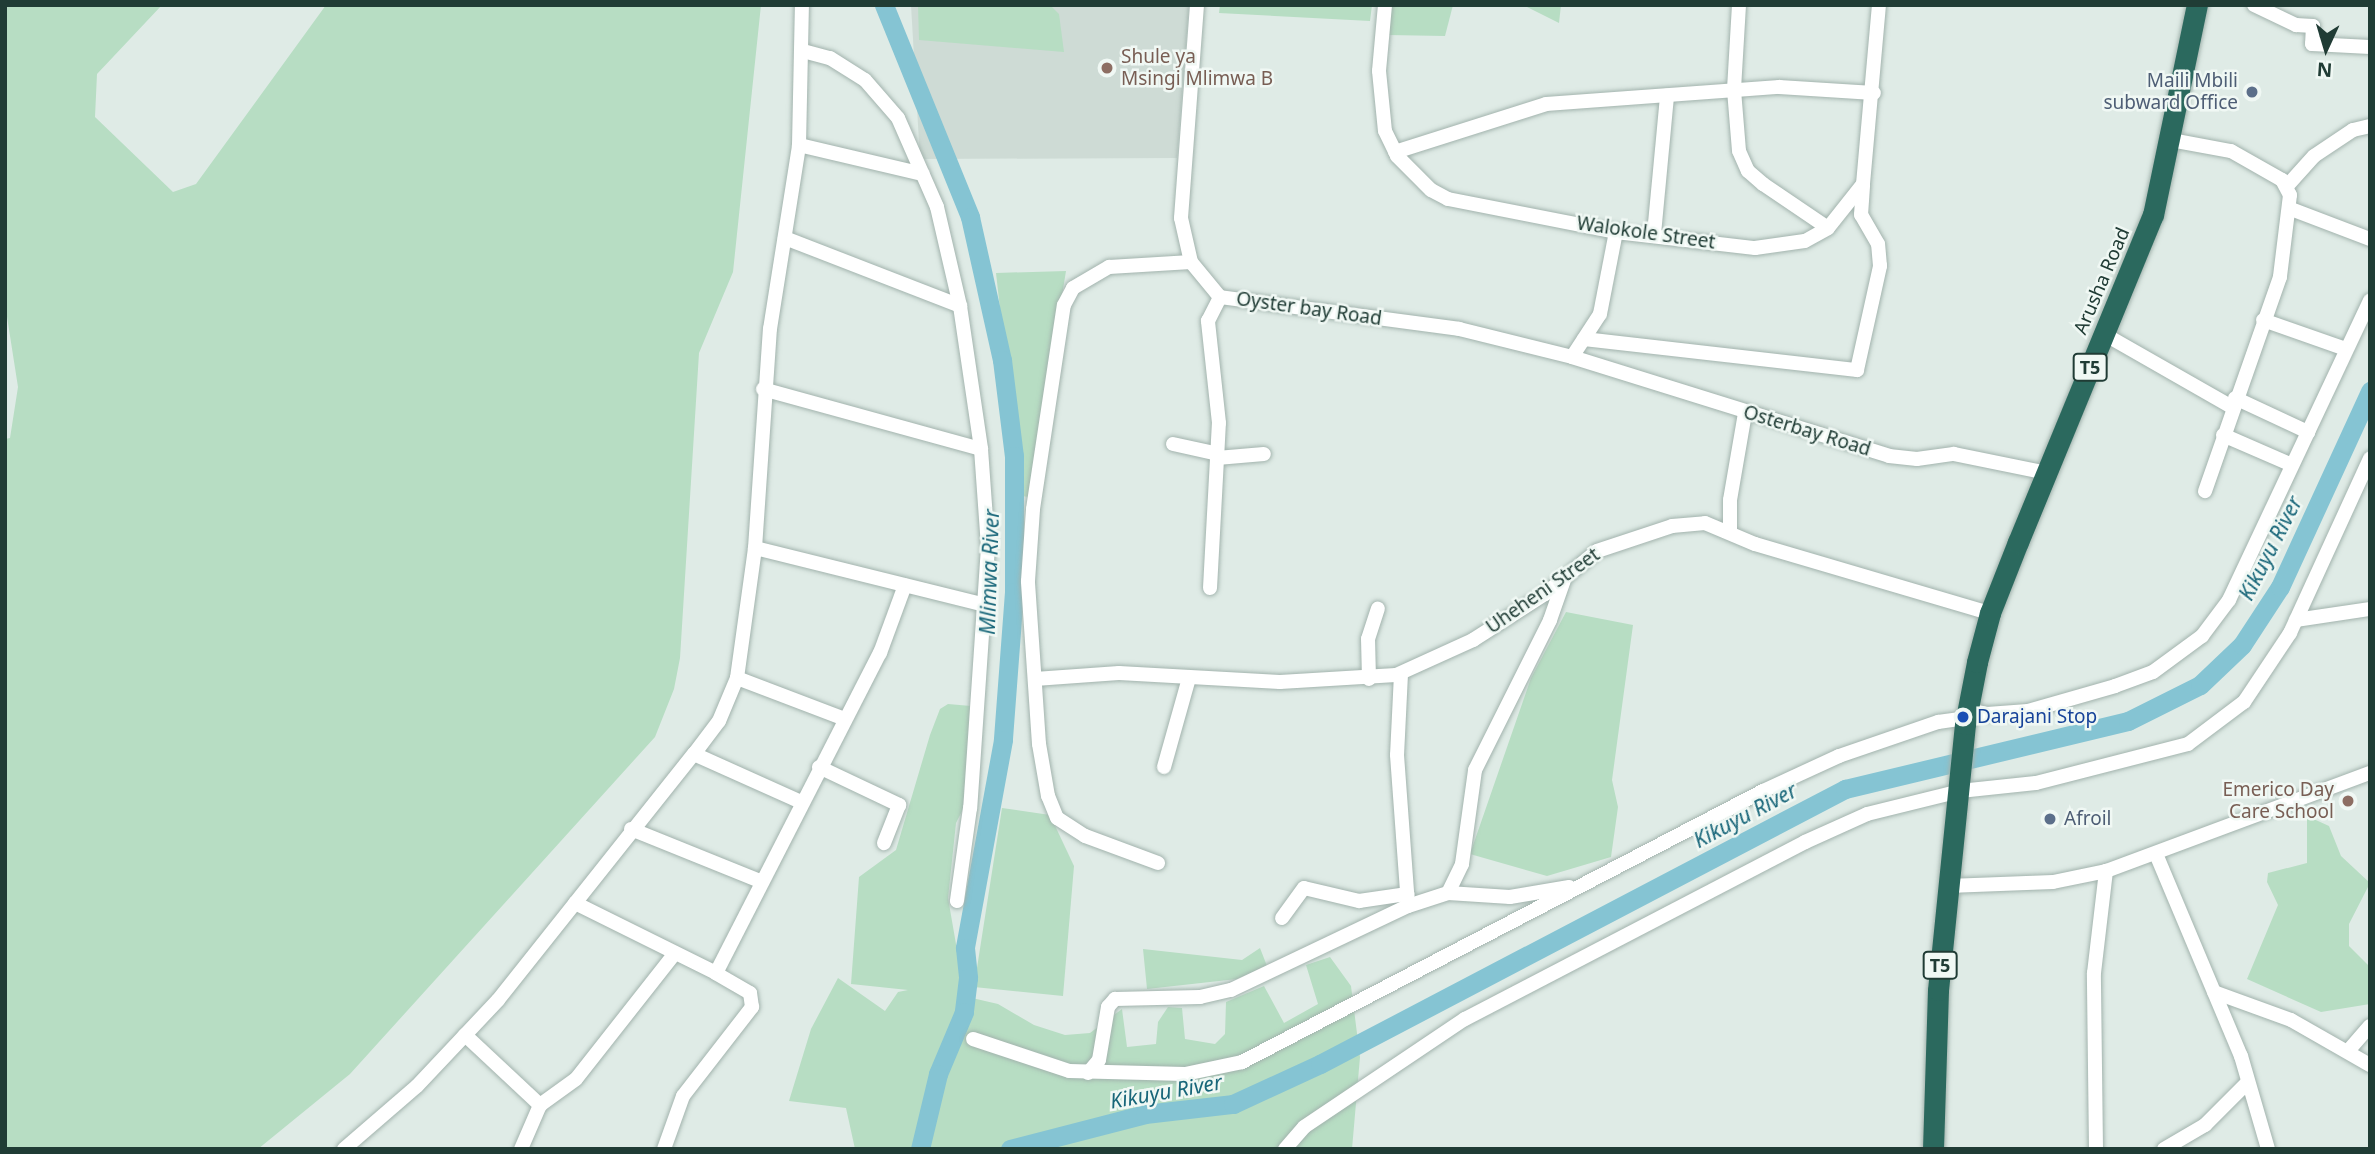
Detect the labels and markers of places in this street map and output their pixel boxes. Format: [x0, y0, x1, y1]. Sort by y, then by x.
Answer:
place label: Shule ya Msingi Mlimwa B [1121, 46, 1273, 90]
marker: Shule ya Msingi Mlimwa B [1099, 60, 1115, 76]
place label: Maili Mbili subward Office [2104, 70, 2238, 114]
marker: Maili Mbili subward Office [2244, 84, 2260, 100]
place label: Darajani Stop [1977, 706, 2097, 728]
marker: Darajani Stop [1955, 709, 1971, 725]
place label: Emerico Day Care School [2222, 779, 2334, 823]
marker: Emerico Day Care School [2340, 793, 2356, 809]
place label: Afroil [2064, 808, 2111, 830]
marker: Afroil [2042, 811, 2058, 827]

